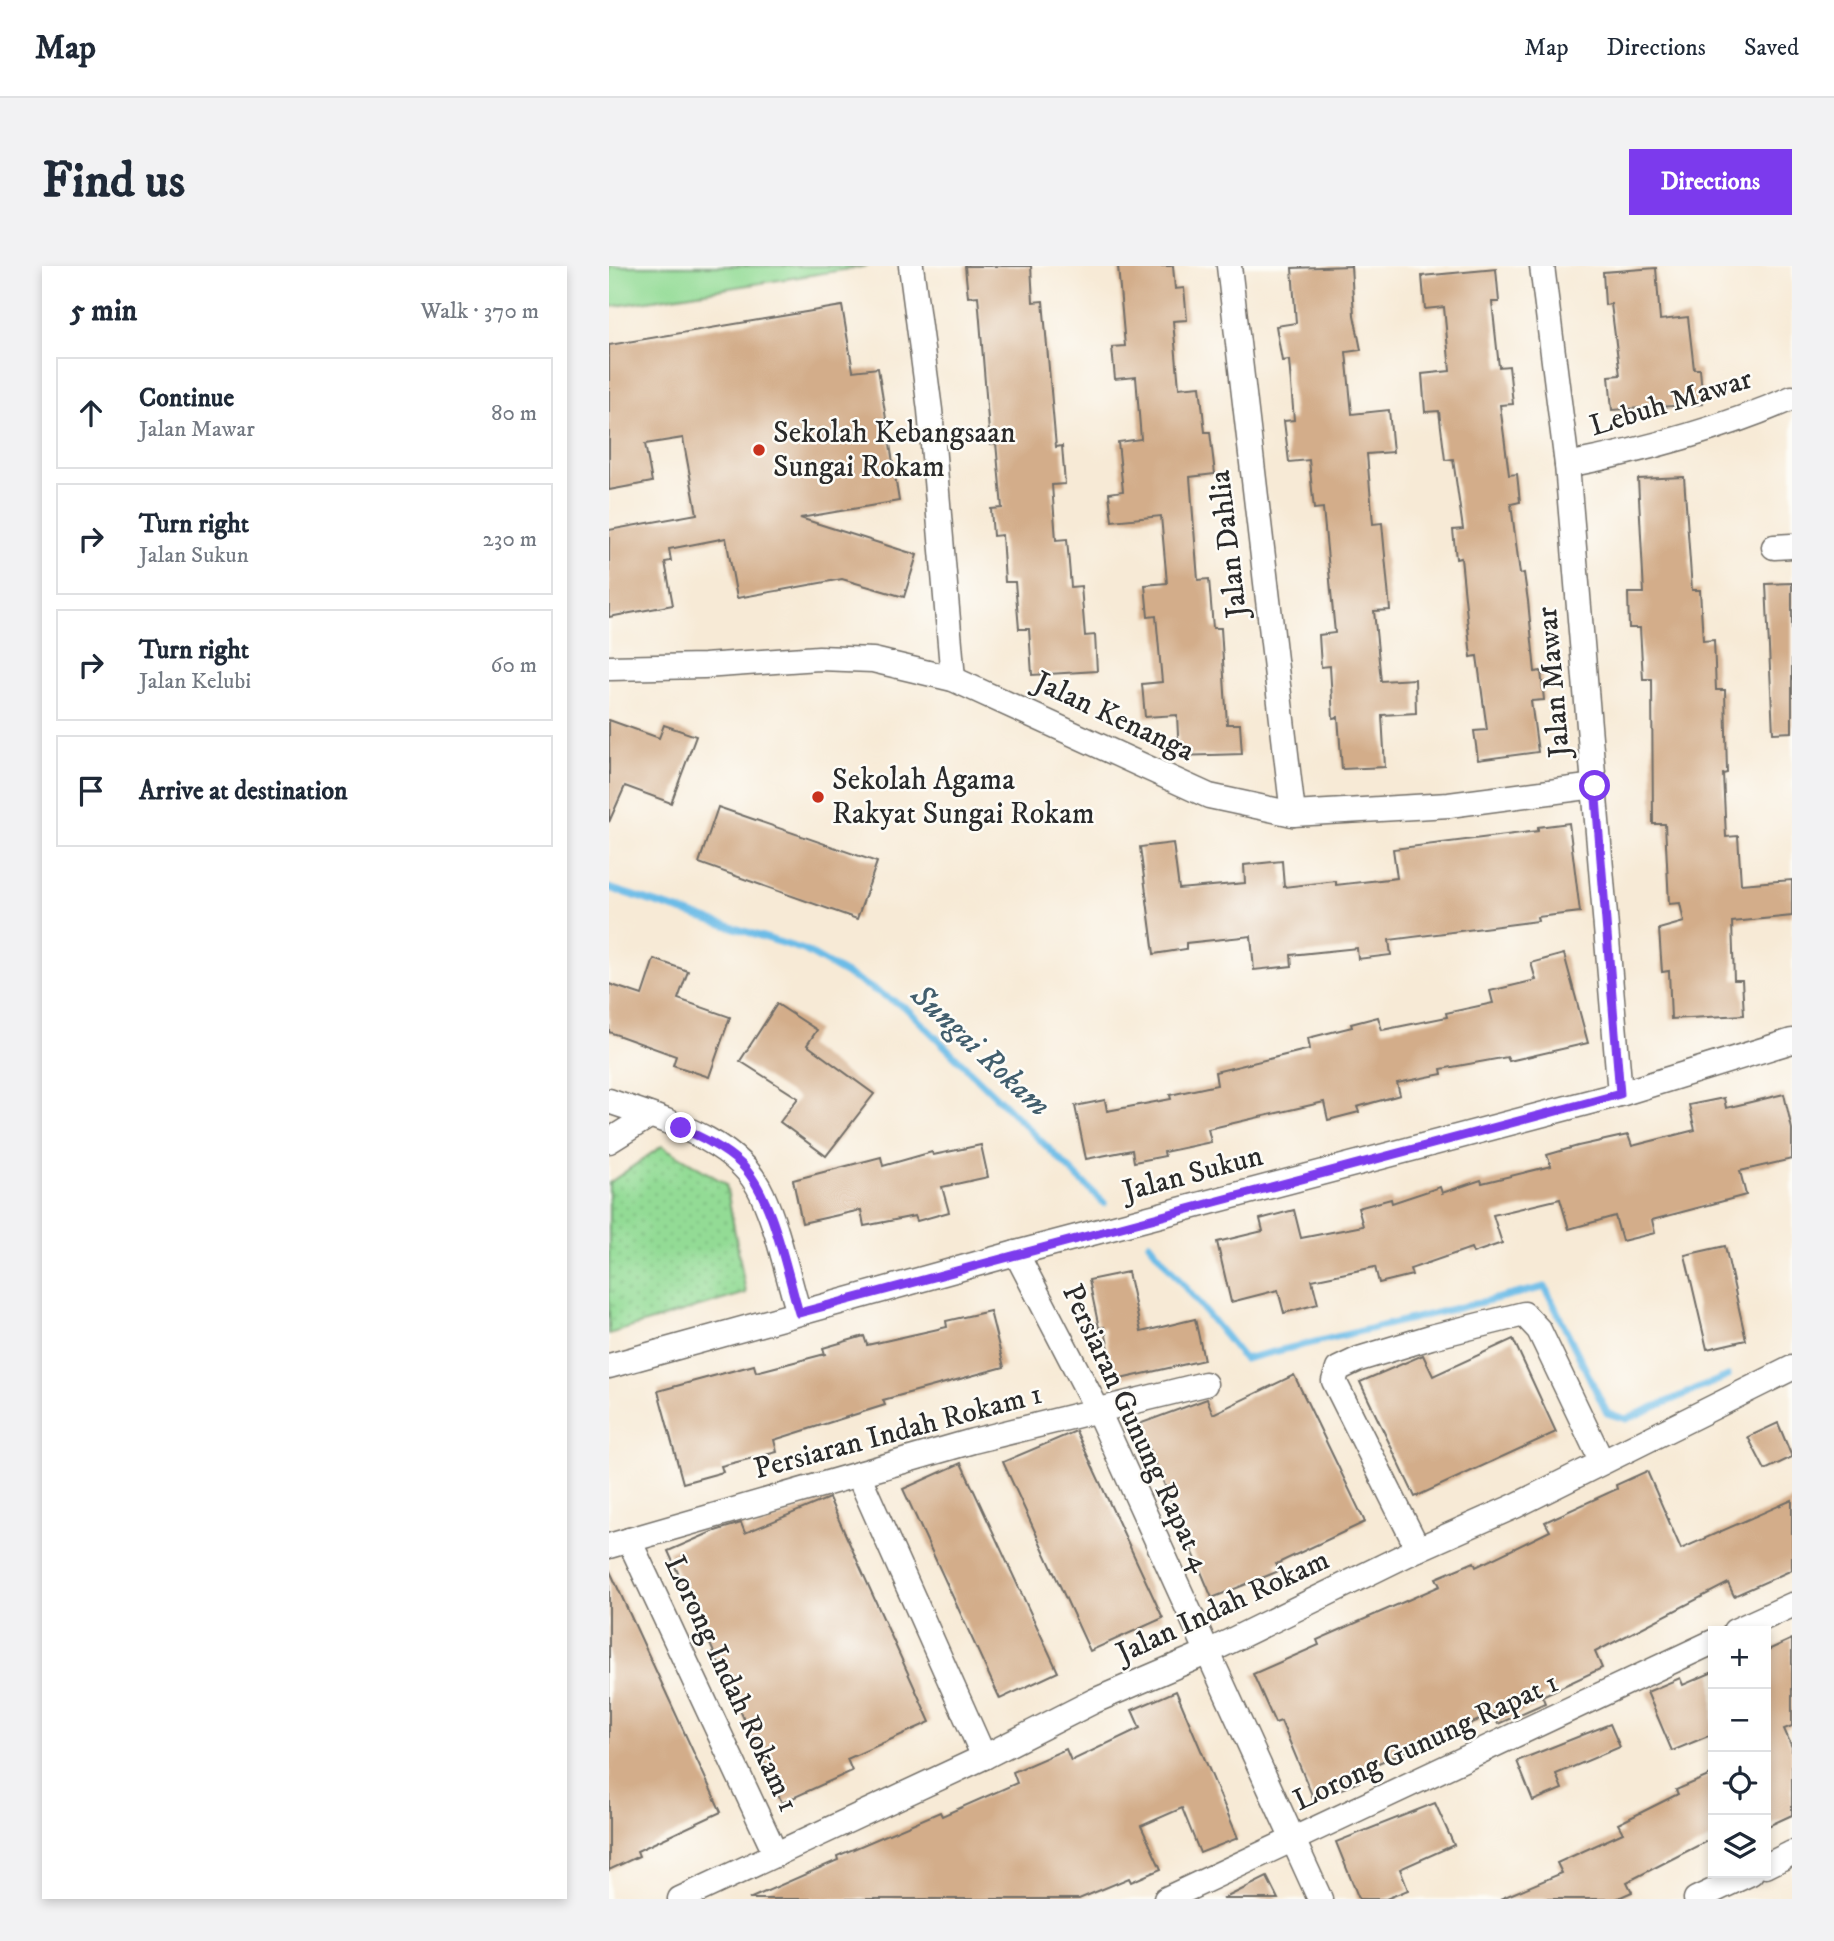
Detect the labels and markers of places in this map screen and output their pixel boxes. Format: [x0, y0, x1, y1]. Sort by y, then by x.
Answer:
place label: Sekolah Kebangsaan Sungai Rokam [773, 415, 1016, 486]
marker: Sekolah Kebangsaan Sungai Rokam [751, 442, 767, 458]
place label: Sekolah Agama Rakyat Sungai Rokam [832, 762, 1094, 833]
marker: Sekolah Agama Rakyat Sungai Rokam [810, 789, 826, 805]

